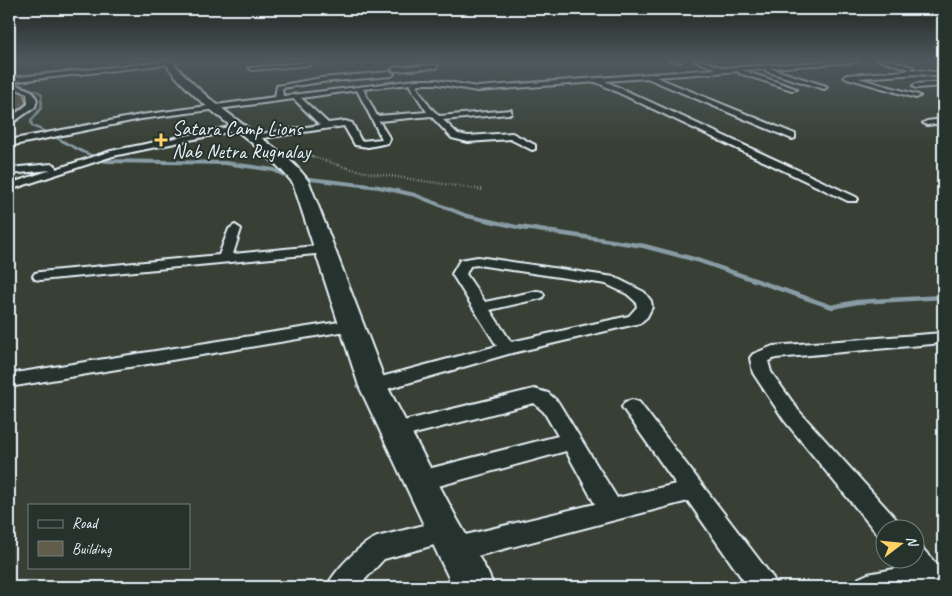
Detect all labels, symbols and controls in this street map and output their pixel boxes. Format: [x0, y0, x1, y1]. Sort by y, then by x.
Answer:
place label: Satara Camp Lions Nab Netra Rugnalay [172, 116, 313, 164]
marker: Satara Camp Lions Nab Netra Rugnalay [154, 133, 168, 147]
legend [28, 504, 190, 568]
text: Road [72, 514, 99, 533]
north arrow [874, 518, 924, 568]
text: N [903, 534, 922, 549]
text: Building [72, 540, 112, 559]

